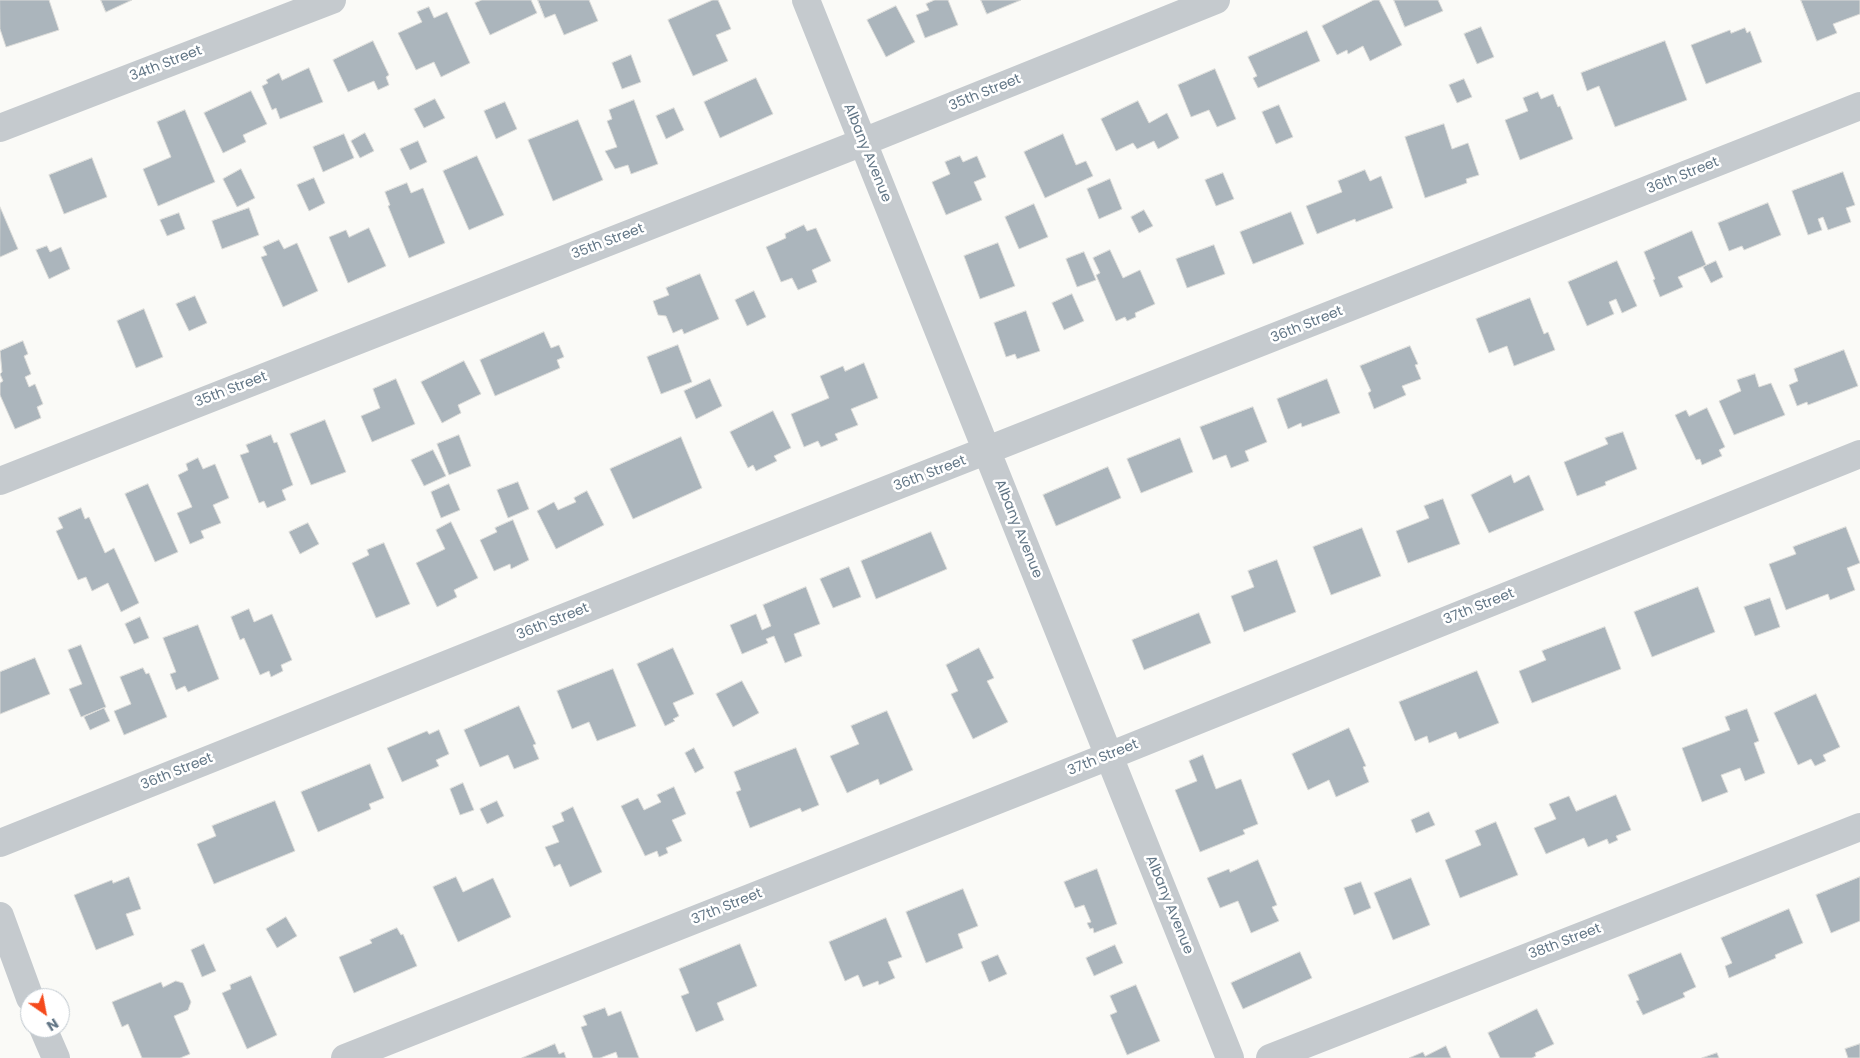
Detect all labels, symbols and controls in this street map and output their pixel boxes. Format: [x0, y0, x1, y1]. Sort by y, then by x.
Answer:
street label: 34th Street [128, 43, 204, 85]
street label: 35th Street [947, 71, 1023, 115]
street label: Albany Avenue [840, 101, 894, 205]
street label: 36th Street [1645, 154, 1721, 198]
street label: 35th Street [570, 221, 646, 263]
street label: 36th Street [1269, 303, 1345, 347]
street label: 35th Street [193, 369, 269, 411]
street label: 36th Street [892, 453, 968, 495]
street label: Albany Avenue [991, 477, 1045, 581]
street label: 37th Street [1441, 585, 1517, 629]
street label: 36th Street [515, 600, 591, 644]
street label: 37th Street [1065, 736, 1141, 780]
street label: 36th Street [139, 750, 215, 794]
street label: Albany Avenue [1142, 853, 1196, 957]
street label: 37th Street [689, 885, 765, 929]
street label: 38th Street [1527, 921, 1603, 963]
north arrow [20, 988, 70, 1038]
text: N [43, 1013, 62, 1036]

